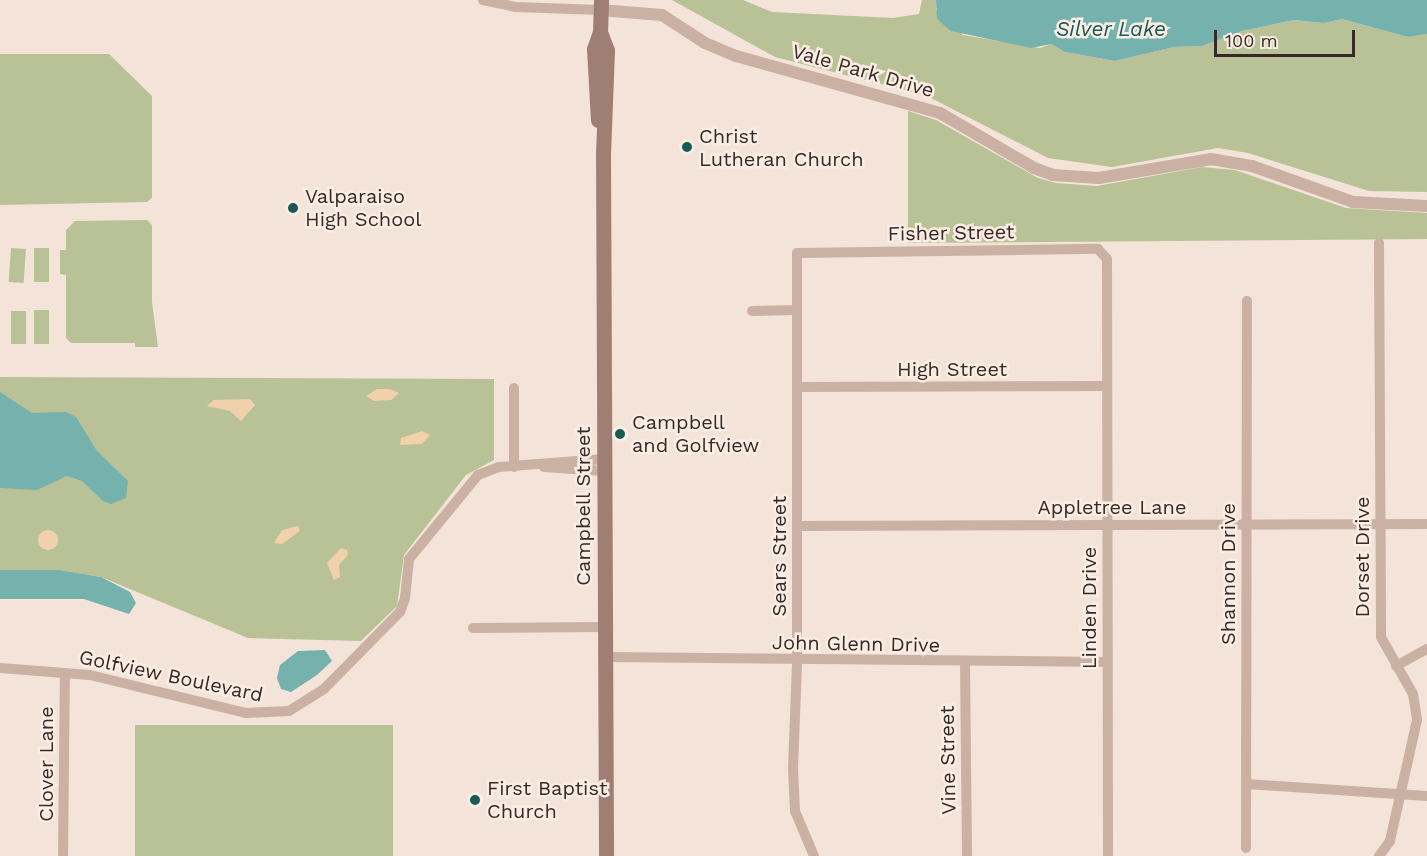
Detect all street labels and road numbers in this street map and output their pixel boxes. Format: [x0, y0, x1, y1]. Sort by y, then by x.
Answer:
street label: Vale Park Drive [789, 39, 937, 103]
street label: Fisher Street [887, 220, 1015, 246]
street label: High Street [897, 357, 1007, 381]
street label: Campbell Street [571, 426, 595, 586]
street label: Appletree Lane [1038, 495, 1186, 519]
street label: Sears Street [767, 496, 791, 616]
street label: Dorset Drive [1350, 497, 1374, 617]
street label: Shannon Drive [1216, 503, 1240, 645]
street label: Linden Drive [1077, 547, 1101, 669]
street label: John Glenn Drive [772, 631, 940, 657]
street label: Golfview Boulevard [77, 645, 265, 707]
street label: Vine Street [935, 705, 961, 815]
street label: Clover Lane [34, 706, 58, 822]

